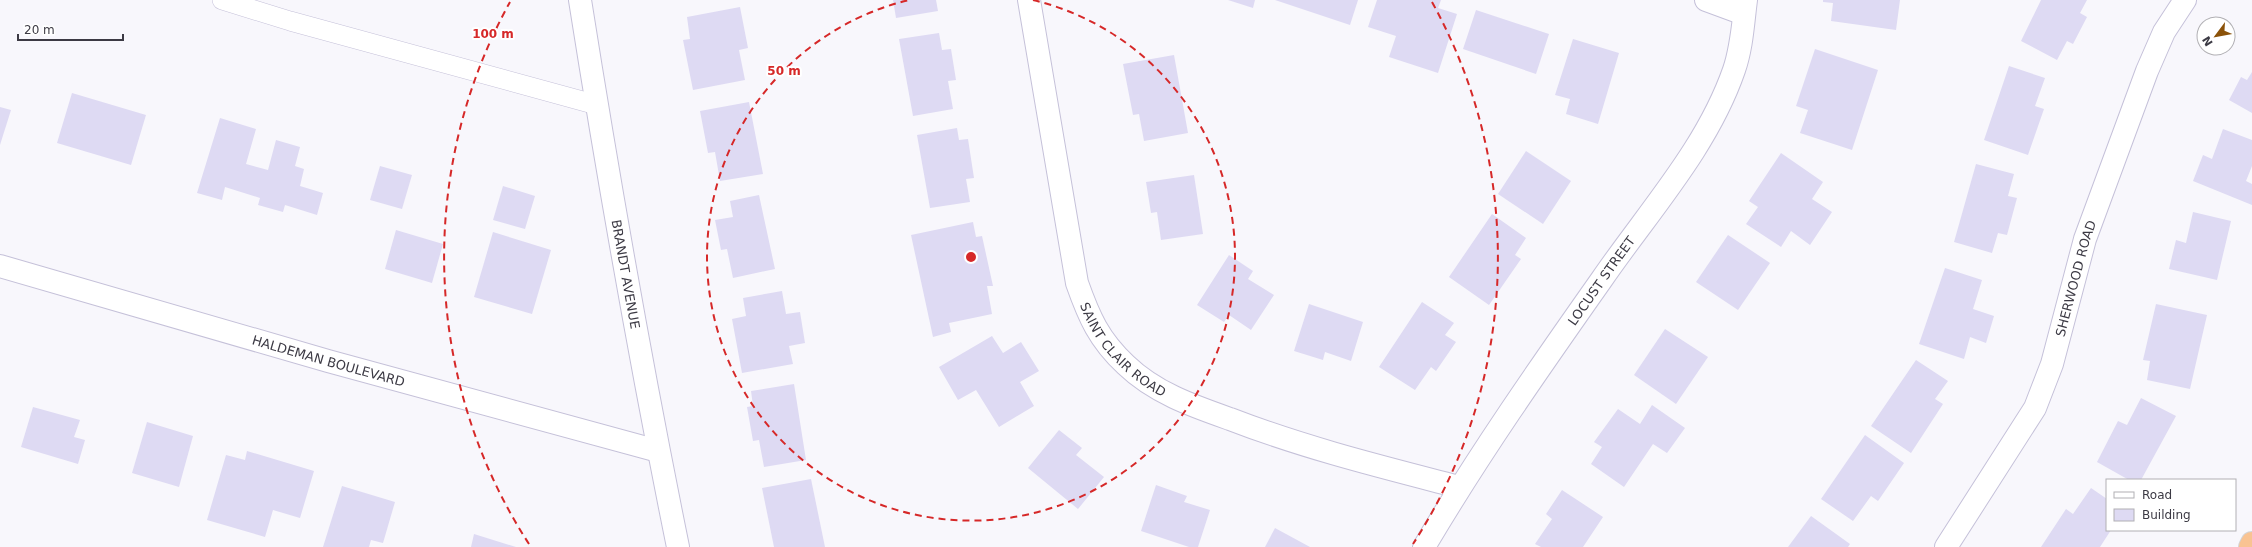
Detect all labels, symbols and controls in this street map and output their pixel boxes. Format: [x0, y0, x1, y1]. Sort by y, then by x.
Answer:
scale bar [18, 16, 123, 42]
north arrow [2196, 16, 2236, 56]
text: 20 m [24, 23, 55, 37]
text: 100 m [472, 27, 514, 41]
text: N [2200, 34, 2216, 48]
text: 50 m [767, 64, 801, 78]
street label: BRANDT AVENUE [609, 218, 643, 330]
street label: SHERWOOD ROAD [2052, 218, 2099, 338]
street label: LOCUST STREET [1564, 233, 1638, 328]
centre of rings [964, 250, 978, 264]
street label: SAINT CLAIR ROAD [1077, 300, 1169, 399]
street label: HALDEMAN BOULEVARD [250, 332, 407, 389]
legend [2106, 479, 2236, 531]
text: Road [2142, 488, 2172, 502]
text: Building [2142, 508, 2191, 522]

